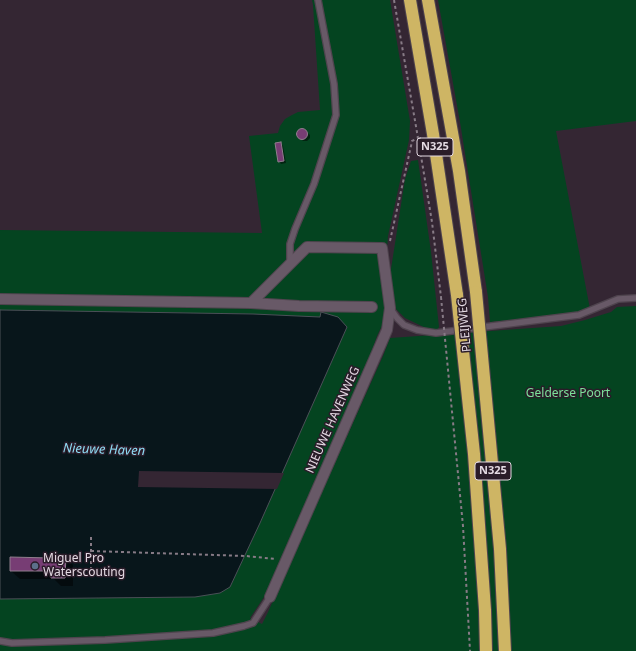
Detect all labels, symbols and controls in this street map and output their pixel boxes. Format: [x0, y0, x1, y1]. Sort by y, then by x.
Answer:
road number: N325 [417, 138, 453, 156]
street label: PLEIJWEG [455, 297, 475, 353]
street label: NIEUWE HAVENWEG [303, 364, 363, 476]
park label: Gelderse Poort [526, 387, 610, 401]
water label: Nieuwe Haven [63, 441, 145, 459]
road number: N325 [475, 462, 511, 480]
place label: Miguel Pro Waterscouting [43, 552, 125, 580]
marker: Miguel Pro Waterscouting [30, 561, 40, 571]

